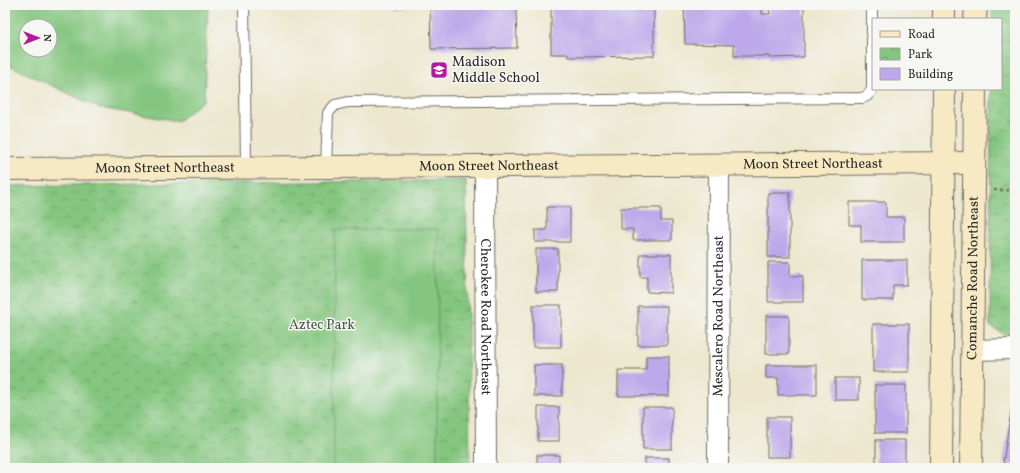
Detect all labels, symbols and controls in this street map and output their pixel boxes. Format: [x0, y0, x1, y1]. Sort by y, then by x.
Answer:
north arrow [18, 18, 58, 58]
legend [872, 18, 1002, 90]
text: Road [908, 27, 935, 43]
text: N [39, 34, 54, 42]
text: Park [908, 47, 933, 63]
place label: Madison Middle School [452, 53, 540, 88]
school or university icon: Madison Middle School [429, 60, 449, 80]
text: Building [908, 67, 953, 83]
street label: Moon Street Northeast [743, 154, 883, 174]
street label: Moon Street Northeast [419, 156, 559, 176]
street label: Moon Street Northeast [95, 158, 235, 178]
street label: Comanche Road Northeast [963, 196, 983, 360]
street label: Mescalero Road Northeast [709, 235, 728, 397]
street label: Cherokee Road Northeast [476, 239, 495, 396]
park label: Aztec Park [289, 316, 355, 335]

